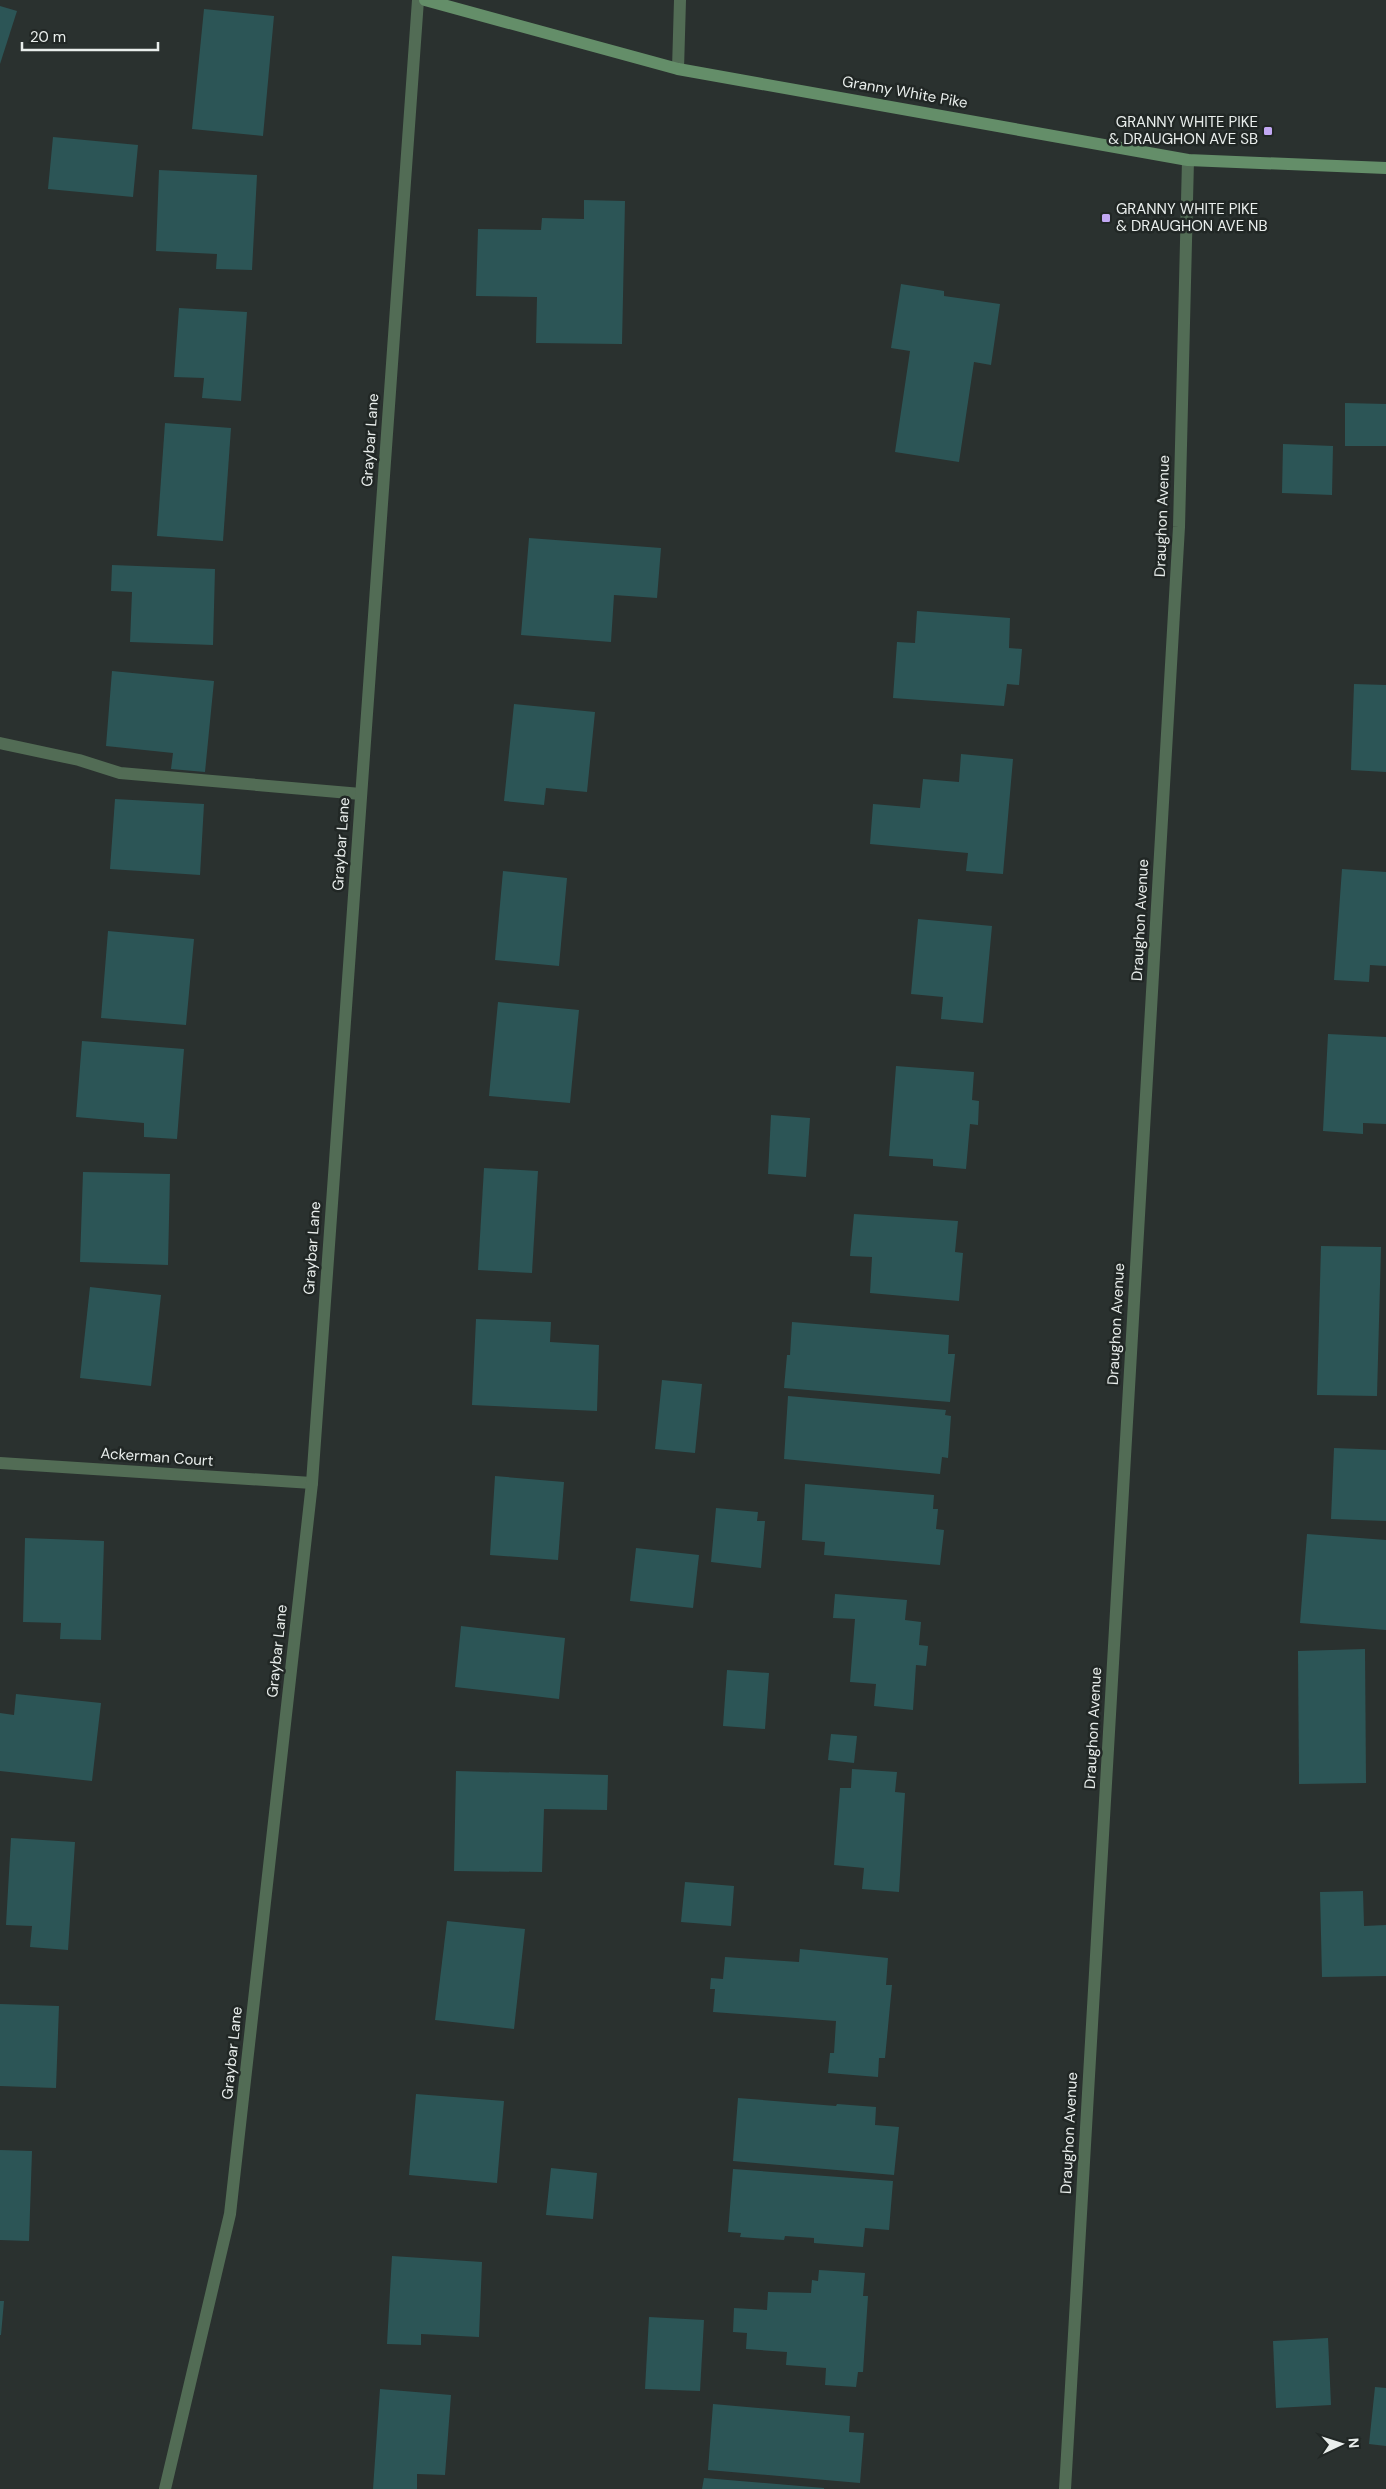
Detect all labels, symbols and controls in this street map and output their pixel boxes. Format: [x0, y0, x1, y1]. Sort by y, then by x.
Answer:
scale bar [22, 20, 159, 52]
text: 20 m [30, 27, 66, 47]
street label: Granny White Pike [841, 71, 969, 113]
place label: GRANNY WHITE PIKE & DRAUGHON AVE SB [1108, 112, 1258, 149]
marker: GRANNY WHITE PIKE & DRAUGHON AVE SB [1262, 125, 1274, 137]
place label: GRANNY WHITE PIKE & DRAUGHON AVE NB [1116, 199, 1268, 236]
marker: GRANNY WHITE PIKE & DRAUGHON AVE NB [1100, 212, 1112, 224]
street label: Graybar Lane [357, 393, 383, 487]
street label: Draughon Avenue [1150, 455, 1174, 577]
street label: Graybar Lane [328, 797, 354, 891]
street label: Draughon Avenue [1127, 859, 1153, 981]
street label: Graybar Lane [299, 1201, 325, 1295]
street label: Draughon Avenue [1103, 1263, 1129, 1385]
street label: Ackerman Court [100, 1443, 214, 1471]
street label: Graybar Lane [262, 1603, 292, 1699]
street label: Draughon Avenue [1080, 1667, 1106, 1789]
street label: Graybar Lane [217, 2005, 247, 2101]
street label: Draughon Avenue [1056, 2072, 1082, 2194]
north arrow [1316, 2419, 1366, 2469]
text: N [1345, 2437, 1363, 2449]

